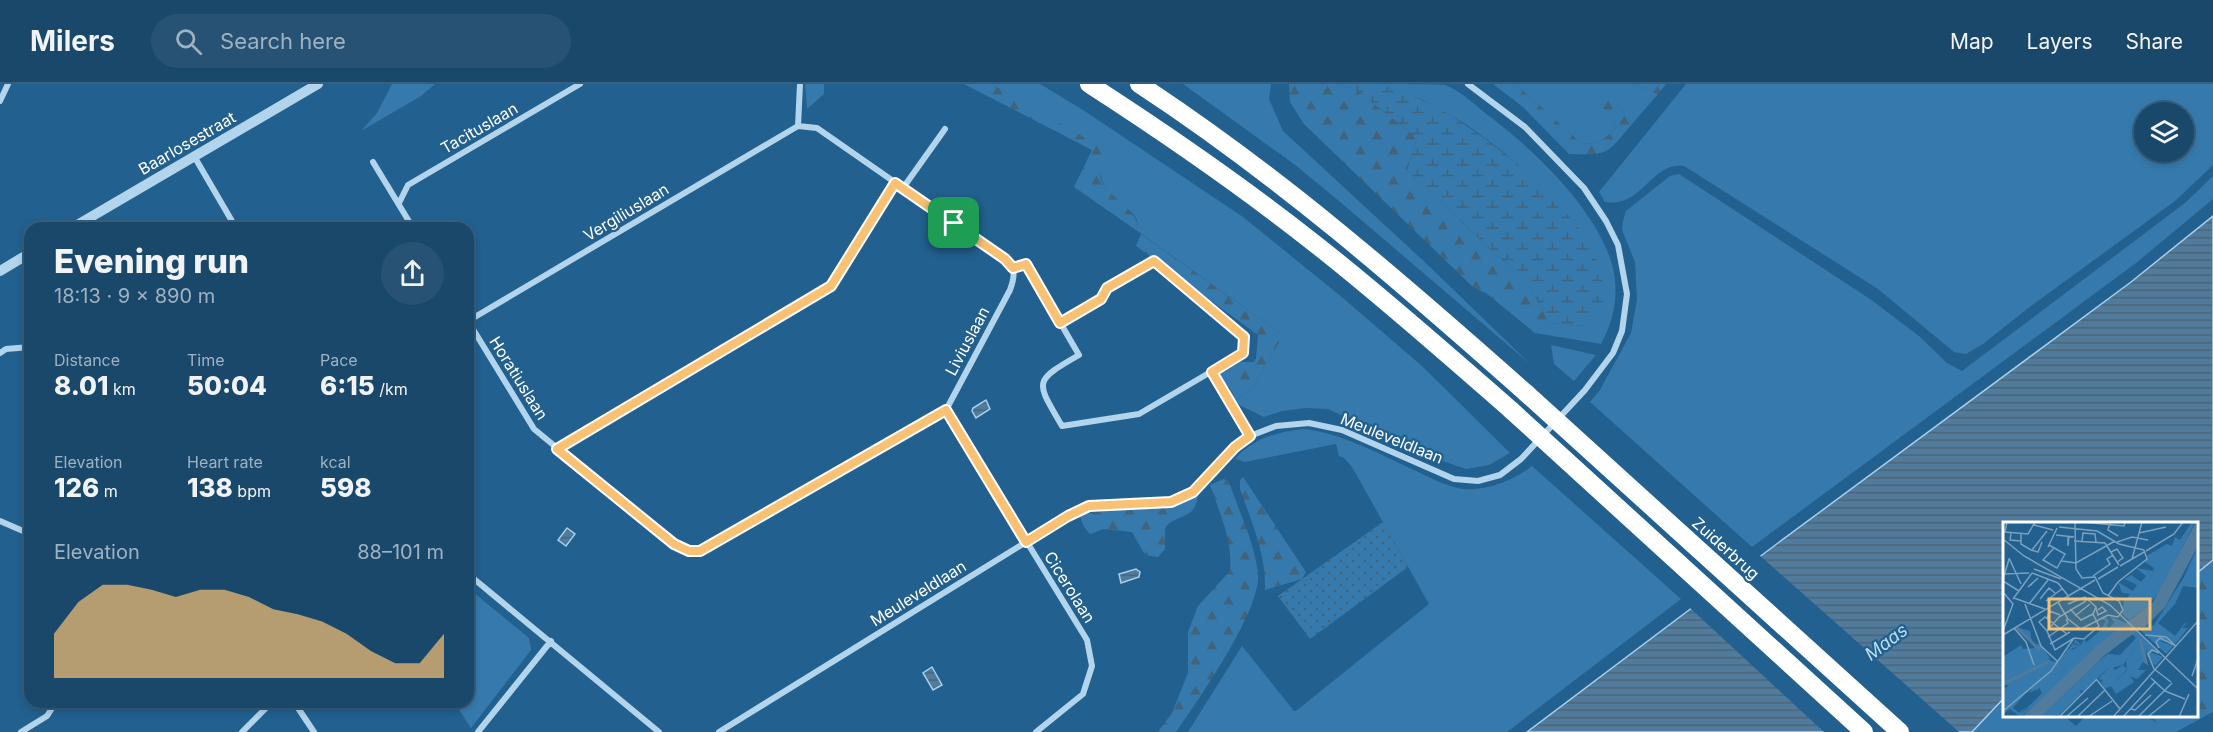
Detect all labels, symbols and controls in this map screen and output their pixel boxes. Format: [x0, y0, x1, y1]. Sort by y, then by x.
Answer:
search box [151, 14, 571, 68]
text: Milers [30, 24, 115, 58]
icon: search [172, 25, 205, 58]
text: Search here [220, 28, 346, 54]
text: Map [1950, 29, 1994, 54]
text: Layers [2027, 29, 2093, 54]
text: Share [2126, 29, 2183, 54]
street label: Tacituslaan [437, 98, 521, 158]
map controls [2134, 102, 2194, 162]
button: layers [2134, 102, 2194, 162]
street label: Baarlosestraat [135, 107, 239, 179]
street label: Vergiliuslaan [580, 179, 672, 245]
pin [928, 197, 979, 248]
icon: arrive [937, 206, 970, 239]
text: Evening run [54, 241, 249, 281]
button: share [381, 242, 444, 305]
text: 18:13 · 9 × 890 m [54, 284, 215, 308]
street label: Liviuslaan [941, 303, 993, 379]
street label: Horatiuslaan [485, 332, 553, 424]
text: Distance [54, 350, 120, 370]
text: Time [187, 350, 225, 370]
text: Pace [320, 350, 358, 370]
text: 8.01 [54, 370, 109, 401]
text: 50:04 [187, 370, 267, 401]
text: 6:15 [320, 370, 375, 401]
text: km [109, 379, 136, 399]
text: /km [375, 379, 408, 399]
street label: Meuleveldlaan [1338, 408, 1446, 468]
text: Elevation [54, 452, 123, 472]
text: Heart rate [187, 452, 263, 472]
text: kcal [320, 452, 351, 472]
text: 126 [54, 472, 99, 503]
text: 138 [187, 472, 233, 503]
text: 598 [320, 472, 371, 503]
text: m [99, 481, 118, 501]
text: bpm [233, 481, 271, 501]
street label: Zuiderbrug [1688, 513, 1764, 583]
inset map [2003, 522, 2198, 717]
text: Elevation [54, 540, 140, 564]
text: 88–101 m [357, 540, 444, 564]
street label: Cicerolaan [1040, 547, 1100, 627]
street label: Meuleveldlaan [866, 556, 970, 630]
water label: Maas [1861, 619, 1911, 665]

